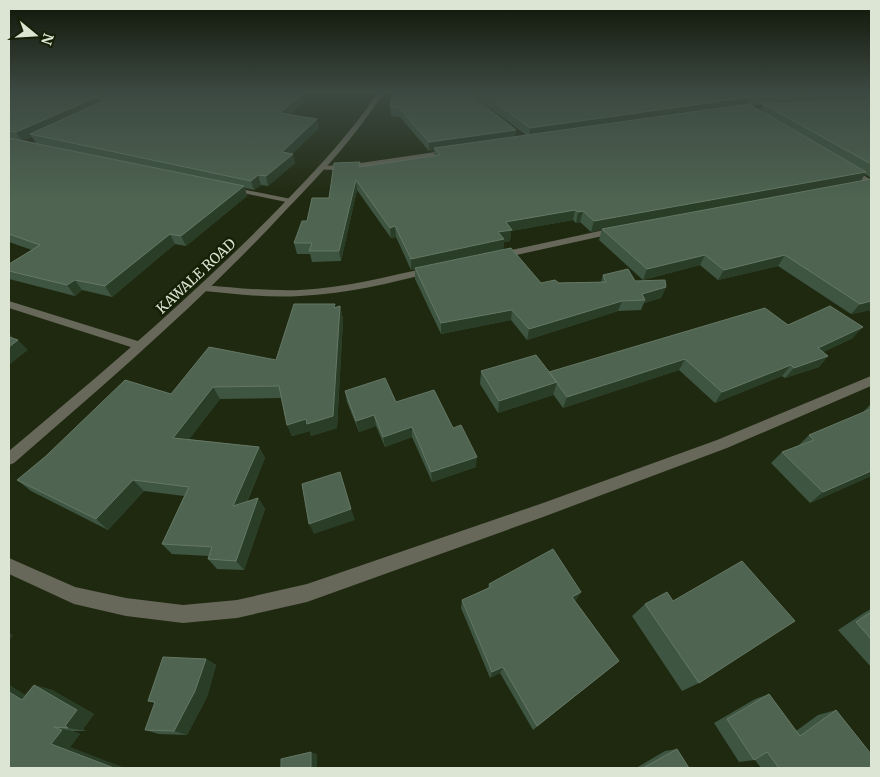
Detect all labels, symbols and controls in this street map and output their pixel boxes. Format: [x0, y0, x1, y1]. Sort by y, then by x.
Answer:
north arrow [10, 10, 60, 60]
text: N [37, 31, 58, 47]
street label: KAWALE ROAD [152, 234, 240, 317]

